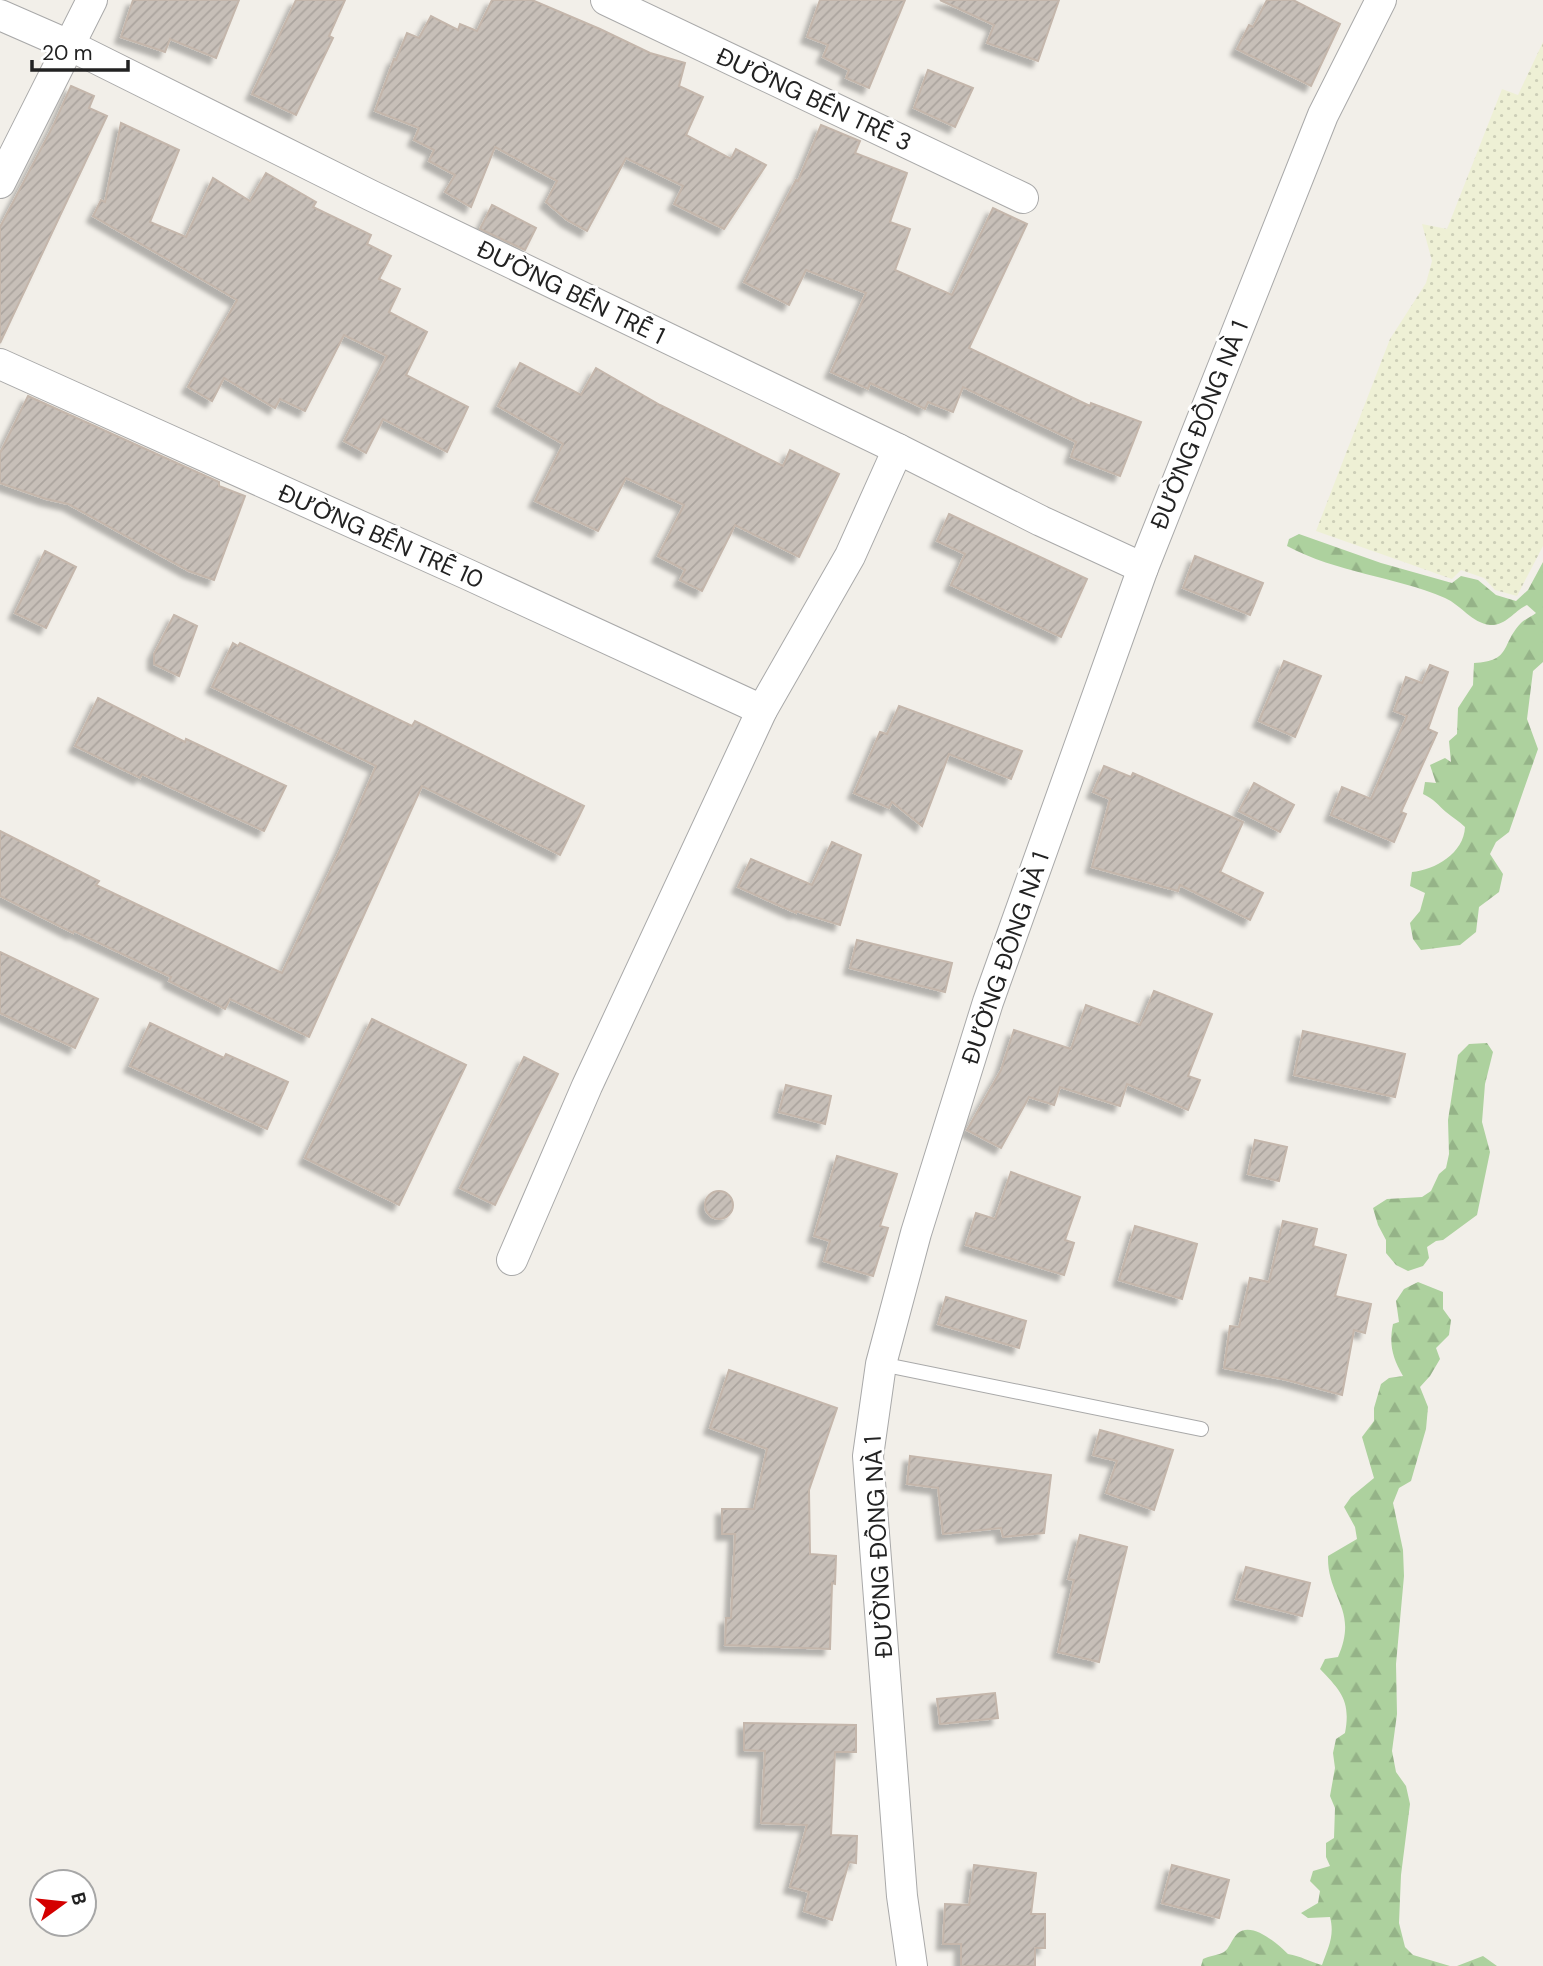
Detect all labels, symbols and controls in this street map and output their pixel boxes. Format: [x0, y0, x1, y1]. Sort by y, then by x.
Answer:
scale bar [32, 28, 128, 72]
text: 20 m [42, 39, 93, 67]
street label: ĐƯỜNG BẾN TRỄ 3 [711, 40, 917, 158]
street label: ĐƯỜNG BẾN TRỄ 1 [472, 233, 670, 351]
street label: ĐƯỜNG ĐỒNG NÀ 1 [1143, 316, 1255, 534]
street label: ĐƯỜNG BẾN TRỄ 10 [273, 477, 489, 595]
street label: ĐƯỜNG ĐỒNG NÀ 1 [954, 848, 1056, 1068]
street label: ĐƯỜNG ĐỒNG NÀ 1 [857, 1435, 899, 1659]
north arrow [28, 1868, 98, 1938]
text: B [65, 1890, 93, 1908]

